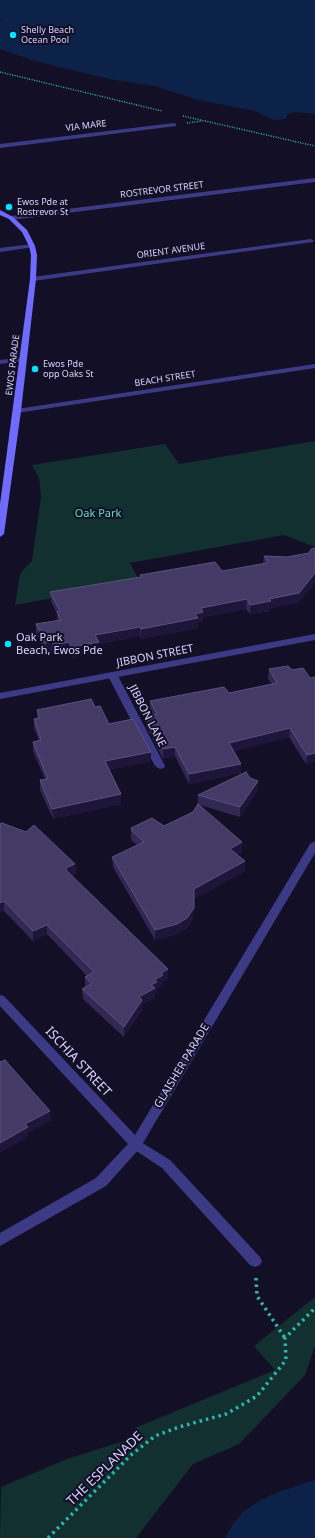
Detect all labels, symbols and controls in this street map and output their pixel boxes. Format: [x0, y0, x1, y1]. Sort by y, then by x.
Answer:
place label: Shelly Beach Ocean Pool [21, 25, 74, 46]
marker: Shelly Beach Ocean Pool [8, 30, 18, 40]
street label: VIA MARE [65, 118, 107, 134]
street label: ROSTREVOR STREET [120, 180, 204, 200]
place label: Ewos Pde at Rostrevor St [17, 197, 68, 218]
marker: Ewos Pde at Rostrevor St [4, 202, 14, 212]
street label: ORIENT AVENUE [136, 241, 206, 261]
street label: EWOS PARADE [4, 334, 22, 396]
place label: Ewos Pde opp Oaks St [43, 359, 94, 380]
marker: Ewos Pde opp Oaks St [30, 364, 40, 374]
street label: BEACH STREET [134, 369, 196, 389]
park label: Oak Park [75, 507, 121, 521]
place label: Oak Park Beach, Ewos Pde [16, 631, 103, 657]
marker: Oak Park Beach, Ewos Pde [3, 639, 13, 649]
street label: JIBBON STREET [115, 642, 195, 670]
street label: JIBBON LANE [126, 683, 168, 749]
street label: GLAISHER PARADE [152, 1022, 212, 1110]
street label: ISCHIA STREET [42, 1024, 114, 1100]
street label: THE ESPLANADE [64, 1429, 146, 1509]

